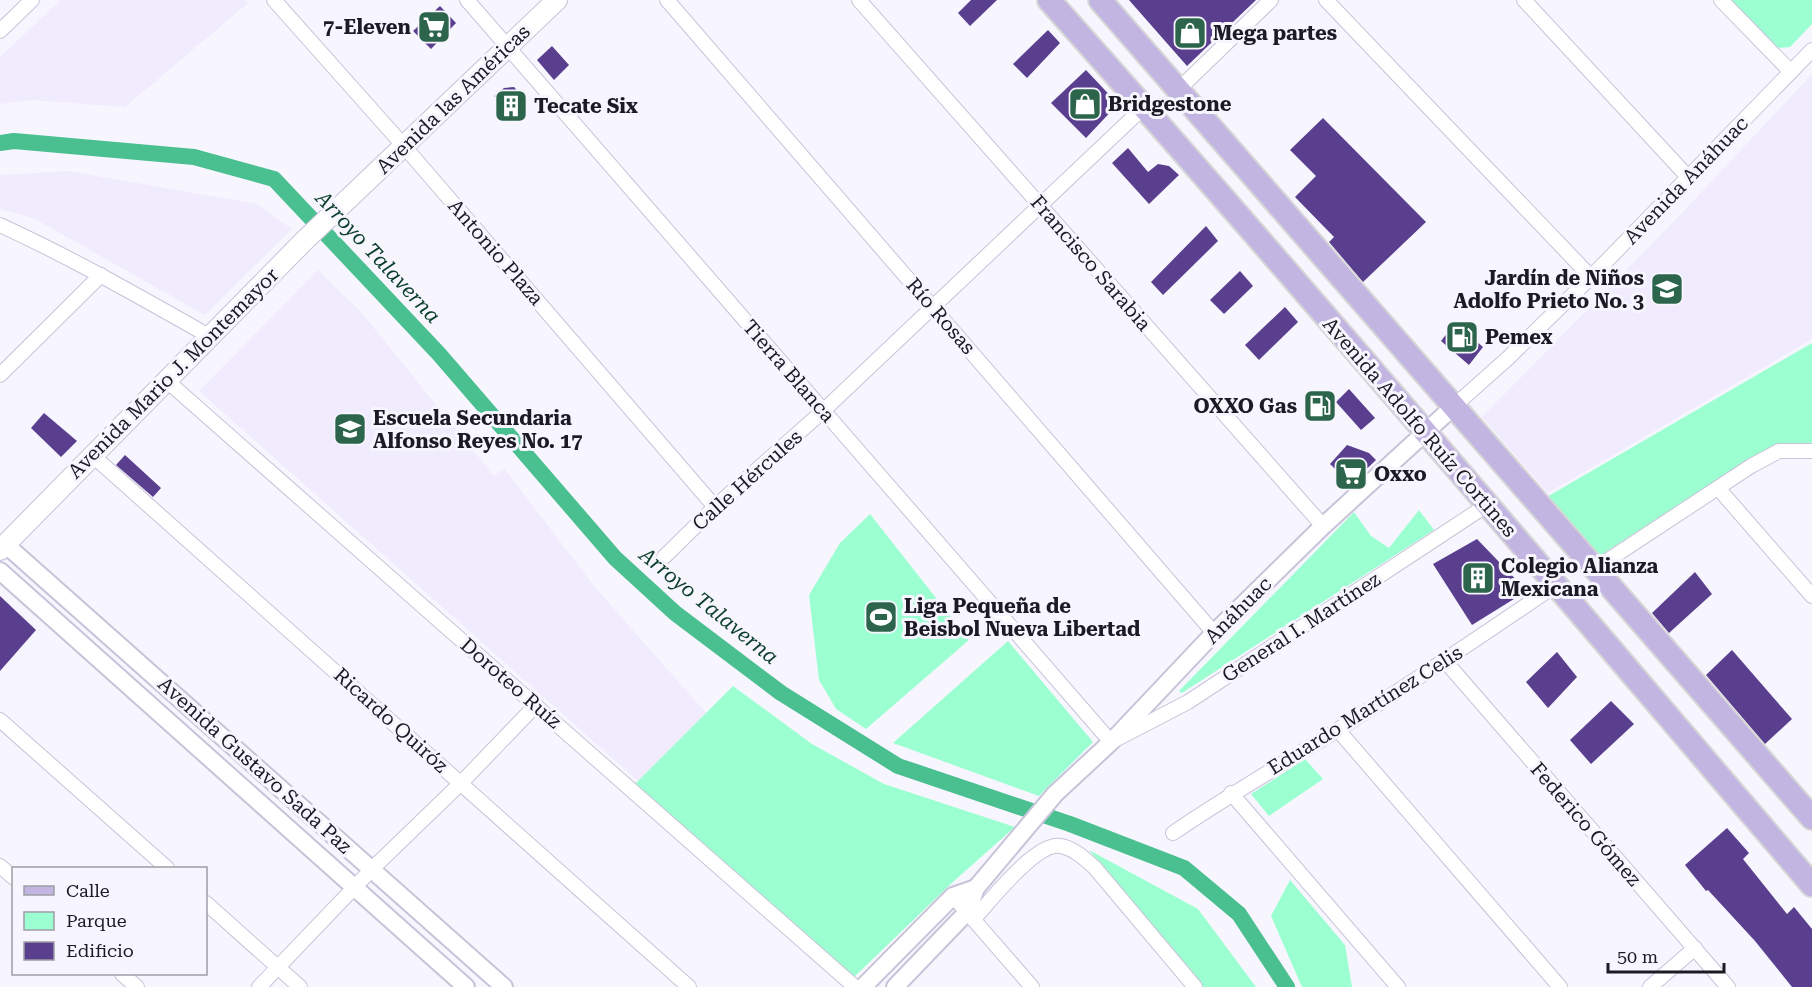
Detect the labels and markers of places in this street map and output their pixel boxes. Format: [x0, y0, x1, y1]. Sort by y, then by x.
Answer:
supermarket icon: 7-Eleven [416, 9, 452, 45]
place label: 7-Eleven [323, 15, 412, 39]
shop icon: Mega partes [1172, 15, 1208, 51]
place label: Mega partes [1213, 21, 1337, 45]
shop icon: Bridgestone [1067, 86, 1103, 122]
building icon: Tecate Six [493, 88, 529, 124]
place label: Bridgestone [1108, 92, 1232, 116]
place label: Tecate Six [534, 94, 638, 118]
place label: Jardín de Niños Adolfo Prieto No. 3 [1454, 266, 1644, 313]
school or university icon: Jardín de Niños Adolfo Prieto No. 3 [1649, 271, 1685, 307]
fuel station icon: Pemex [1444, 319, 1480, 355]
place label: Pemex [1485, 325, 1553, 349]
fuel station icon: OXXO Gas [1302, 388, 1338, 424]
place label: OXXO Gas [1194, 394, 1297, 418]
place label: Escuela Secundaria Alfonso Reyes No. 17 [373, 406, 583, 453]
school or university icon: Escuela Secundaria Alfonso Reyes No. 17 [332, 411, 368, 447]
supermarket icon: Oxxo [1333, 456, 1369, 492]
place label: Oxxo [1374, 462, 1427, 486]
place label: Colegio Alianza Mexicana [1501, 554, 1659, 601]
building icon: Colegio Alianza Mexicana [1460, 560, 1496, 596]
place label: Liga Pequeña de Beisbol Nueva Libertad [904, 594, 1141, 641]
sports icon: Liga Pequeña de Beisbol Nueva Libertad [863, 599, 899, 635]

